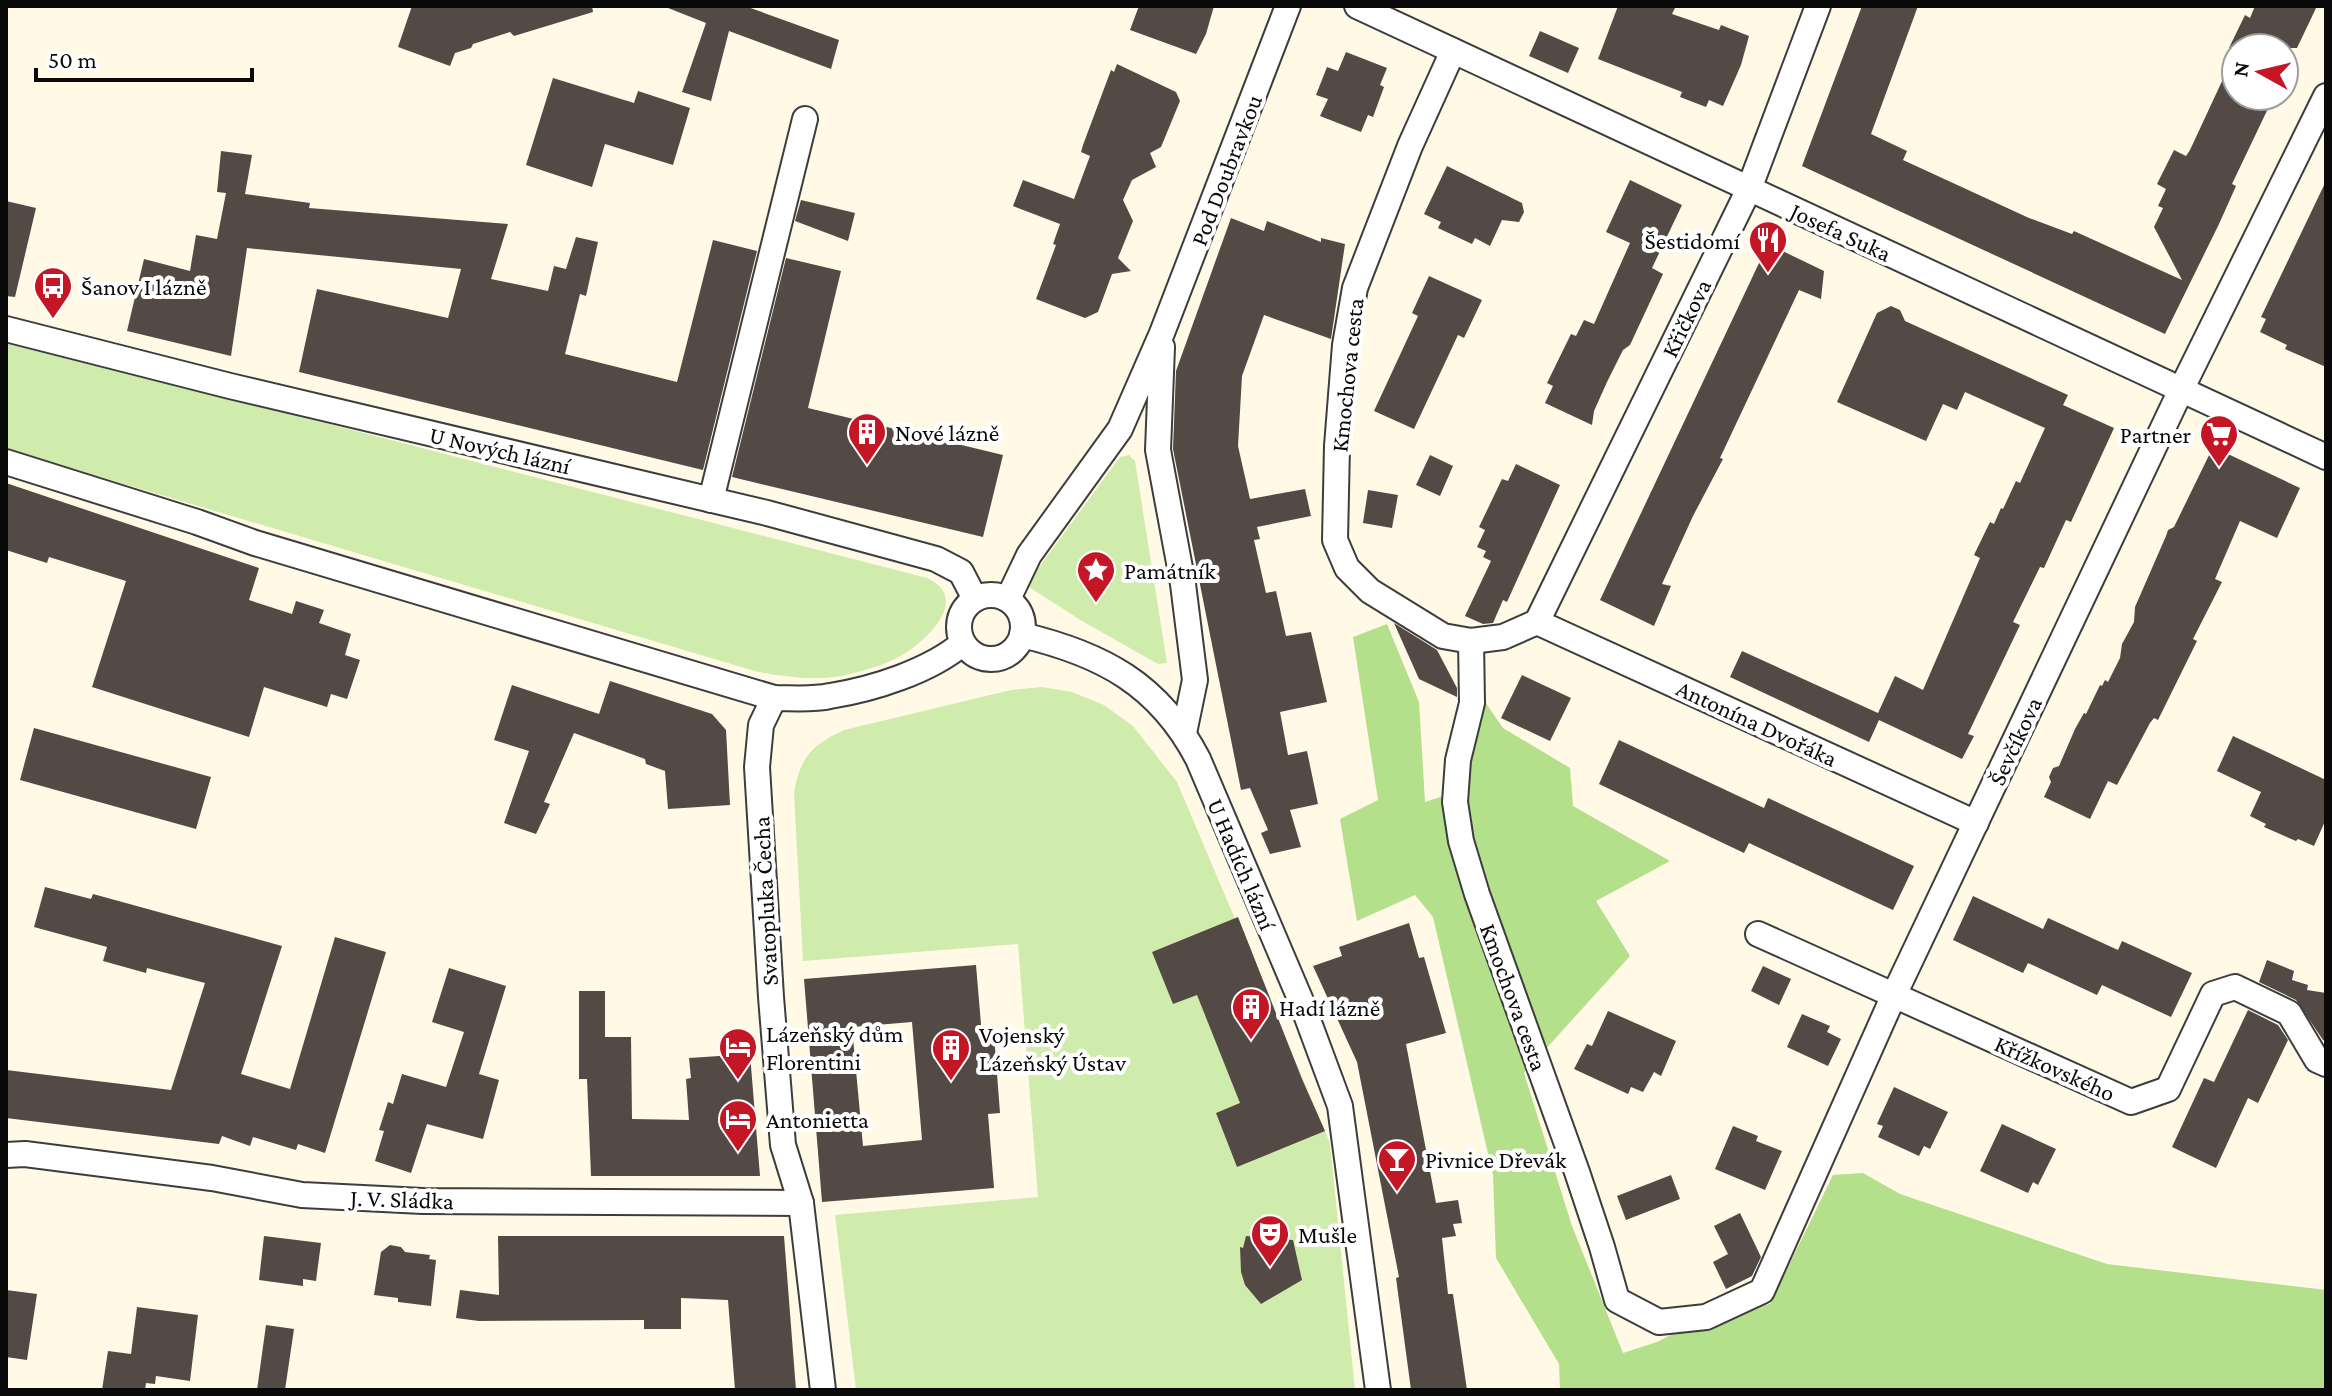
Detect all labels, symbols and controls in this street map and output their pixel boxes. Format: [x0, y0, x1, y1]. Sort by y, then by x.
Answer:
scale bar [36, 32, 252, 82]
north arrow [2220, 32, 2300, 112]
text: 50 m [48, 46, 97, 73]
text: N [2227, 60, 2254, 78]
street label: Pod Doubravkou [1185, 90, 1267, 249]
street label: Josefa Suka [1784, 196, 1896, 267]
restaurant icon: Šestidomí [1747, 219, 1789, 274]
place label: Šestidomí [1644, 227, 1741, 254]
bus stop icon: Šanov I lázně [32, 265, 74, 320]
place label: Šanov I lázně [81, 273, 206, 300]
street label: Křičkova [1656, 275, 1716, 361]
street label: Kmochova cesta [1325, 297, 1369, 453]
building icon: Nové lázně [846, 411, 888, 466]
supermarket icon: Partner [2198, 413, 2240, 468]
place label: Nové lázně [895, 419, 999, 446]
street label: U Nových lázní [427, 421, 574, 479]
place label: Partner [2120, 421, 2191, 448]
place icon: Památník [1075, 549, 1117, 604]
place label: Památník [1124, 557, 1216, 584]
street label: Antonína Dvořáka [1672, 674, 1842, 772]
street label: Ševčíkova [1983, 693, 2047, 789]
street label: U Hadích lázní [1202, 794, 1282, 934]
street label: Svatopluka Čecha [747, 816, 783, 986]
street label: Kmochova cesta [1475, 920, 1553, 1074]
building icon: Hadí lázně [1230, 986, 1272, 1041]
place label: Hadí lázně [1279, 994, 1380, 1021]
place label: Lázeňský dům Florentini [766, 1020, 903, 1075]
place label: Vojenský Lázeňský Ústav [979, 1021, 1127, 1076]
hotel icon: Lázeňský dům Florentini [717, 1026, 759, 1081]
building icon: Vojenský Lázeňský Ústav [930, 1027, 972, 1082]
street label: Křížkovského [1991, 1029, 2119, 1107]
hotel icon: Antonietta [717, 1098, 759, 1153]
place label: Antonietta [766, 1106, 869, 1133]
bar icon: Pivnice Dřevák [1376, 1138, 1418, 1193]
place label: Pivnice Dřevák [1425, 1146, 1567, 1173]
street label: J. V. Sládka [348, 1184, 454, 1214]
theatre icon: Mušle [1249, 1213, 1291, 1268]
place label: Mušle [1298, 1221, 1357, 1248]

